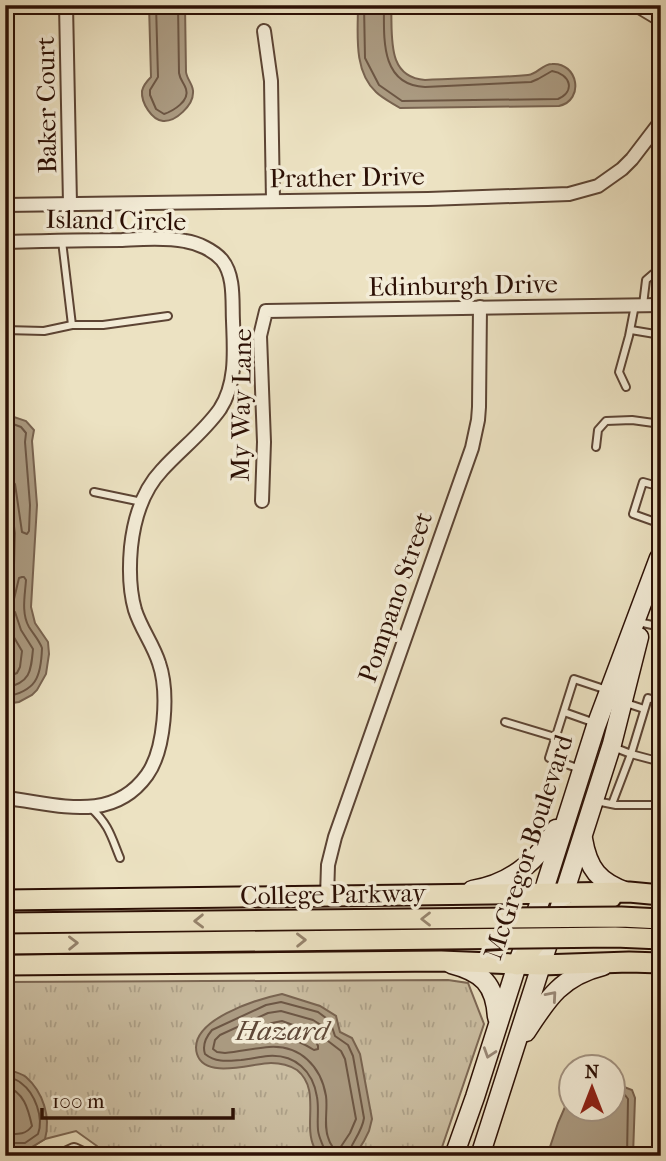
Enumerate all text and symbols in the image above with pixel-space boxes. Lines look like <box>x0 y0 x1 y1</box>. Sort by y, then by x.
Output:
street label: Baker Court <box>30 35 63 174</box>
street label: Prather Drive <box>269 161 425 194</box>
street label: Island Circle <box>45 204 187 237</box>
street label: Edinburgh Drive <box>368 268 558 303</box>
street label: My Way Lane <box>225 328 258 482</box>
street label: Pompano Street <box>352 507 439 686</box>
street label: McGregor Boulevard <box>478 730 580 963</box>
street label: College Parkway <box>240 877 427 912</box>
one-way arrow <box>420 911 431 927</box>
one-way arrow <box>193 913 203 929</box>
one-way arrow <box>296 932 307 948</box>
one-way arrow <box>69 935 79 951</box>
one-way arrow <box>543 992 556 1004</box>
water label: Hazard <box>235 1014 332 1047</box>
one-way arrow <box>482 1047 497 1059</box>
north arrow <box>558 1052 628 1122</box>
text: N <box>585 1061 600 1083</box>
scale bar <box>42 1077 233 1121</box>
text: 100 m <box>52 1089 105 1113</box>

